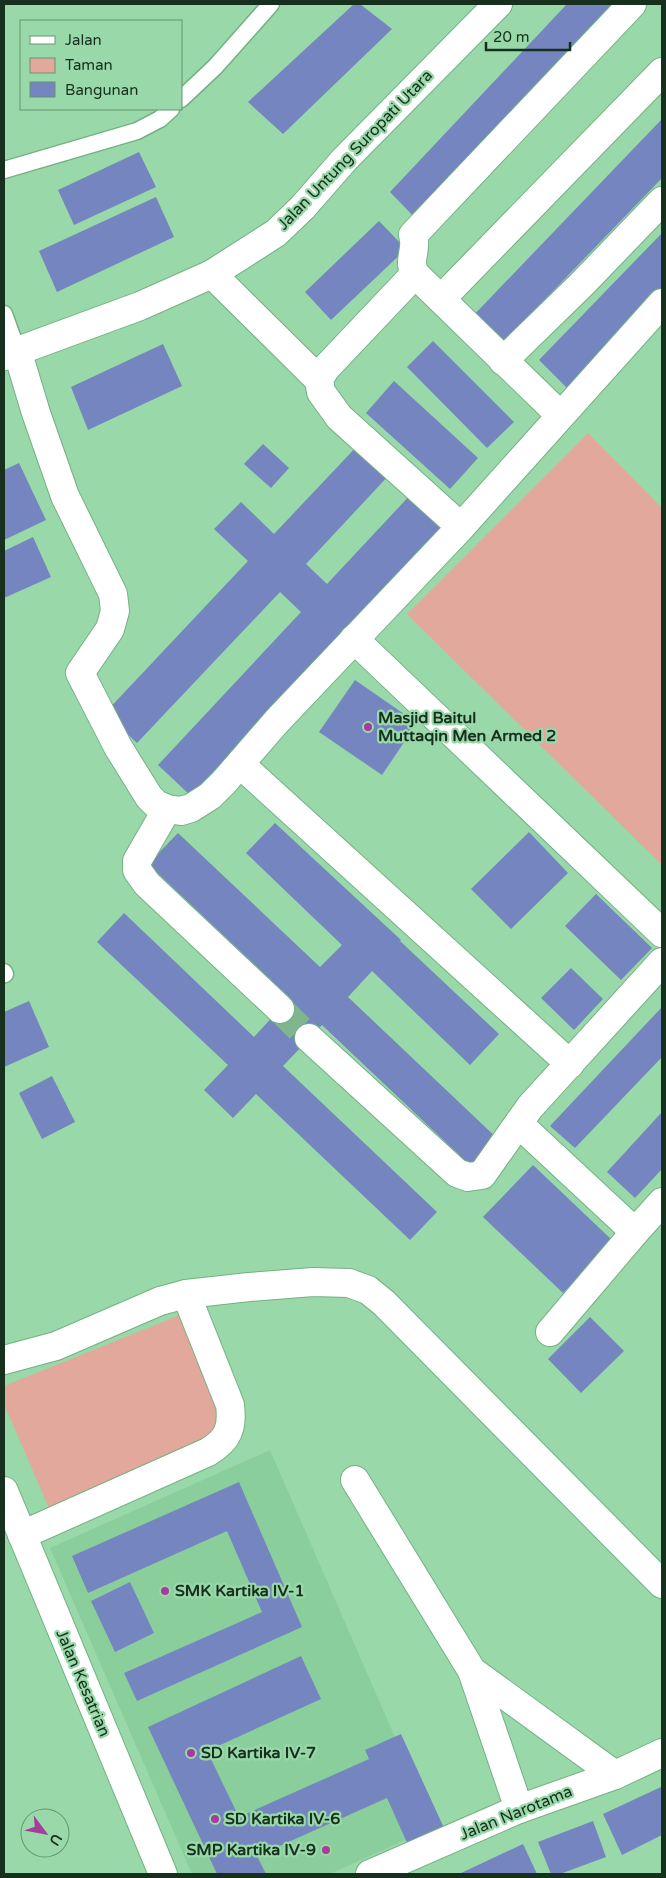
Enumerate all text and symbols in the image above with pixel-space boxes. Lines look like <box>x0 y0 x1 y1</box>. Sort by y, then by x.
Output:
legend <box>20 20 182 110</box>
scale bar <box>486 20 570 52</box>
text: 20 m <box>493 28 530 46</box>
text: Jalan <box>65 31 102 49</box>
text: Taman <box>65 56 113 74</box>
street label: Jalan Untung Suropati Utara <box>273 66 437 234</box>
text: Bangunan <box>65 81 138 99</box>
place label: Masjid Baitul Muttaqin Men Armed 2 <box>378 708 556 746</box>
marker: Masjid Baitul Muttaqin Men Armed 2 <box>362 721 374 733</box>
place label: SMK Kartika IV-1 <box>175 1581 305 1601</box>
marker: SMK Kartika IV-1 <box>159 1585 171 1597</box>
street label: Jalan Kesatrian <box>51 1626 115 1740</box>
place label: SD Kartika IV-7 <box>201 1743 316 1763</box>
marker: SD Kartika IV-7 <box>185 1747 197 1759</box>
street label: Jalan Narotama <box>457 1781 575 1845</box>
north arrow <box>20 1808 70 1858</box>
place label: SD Kartika IV-6 <box>225 1809 340 1829</box>
marker: SD Kartika IV-6 <box>209 1813 221 1825</box>
text: U <box>46 1831 66 1849</box>
place label: SMP Kartika IV-9 <box>186 1840 316 1860</box>
marker: SMP Kartika IV-9 <box>320 1844 332 1856</box>

